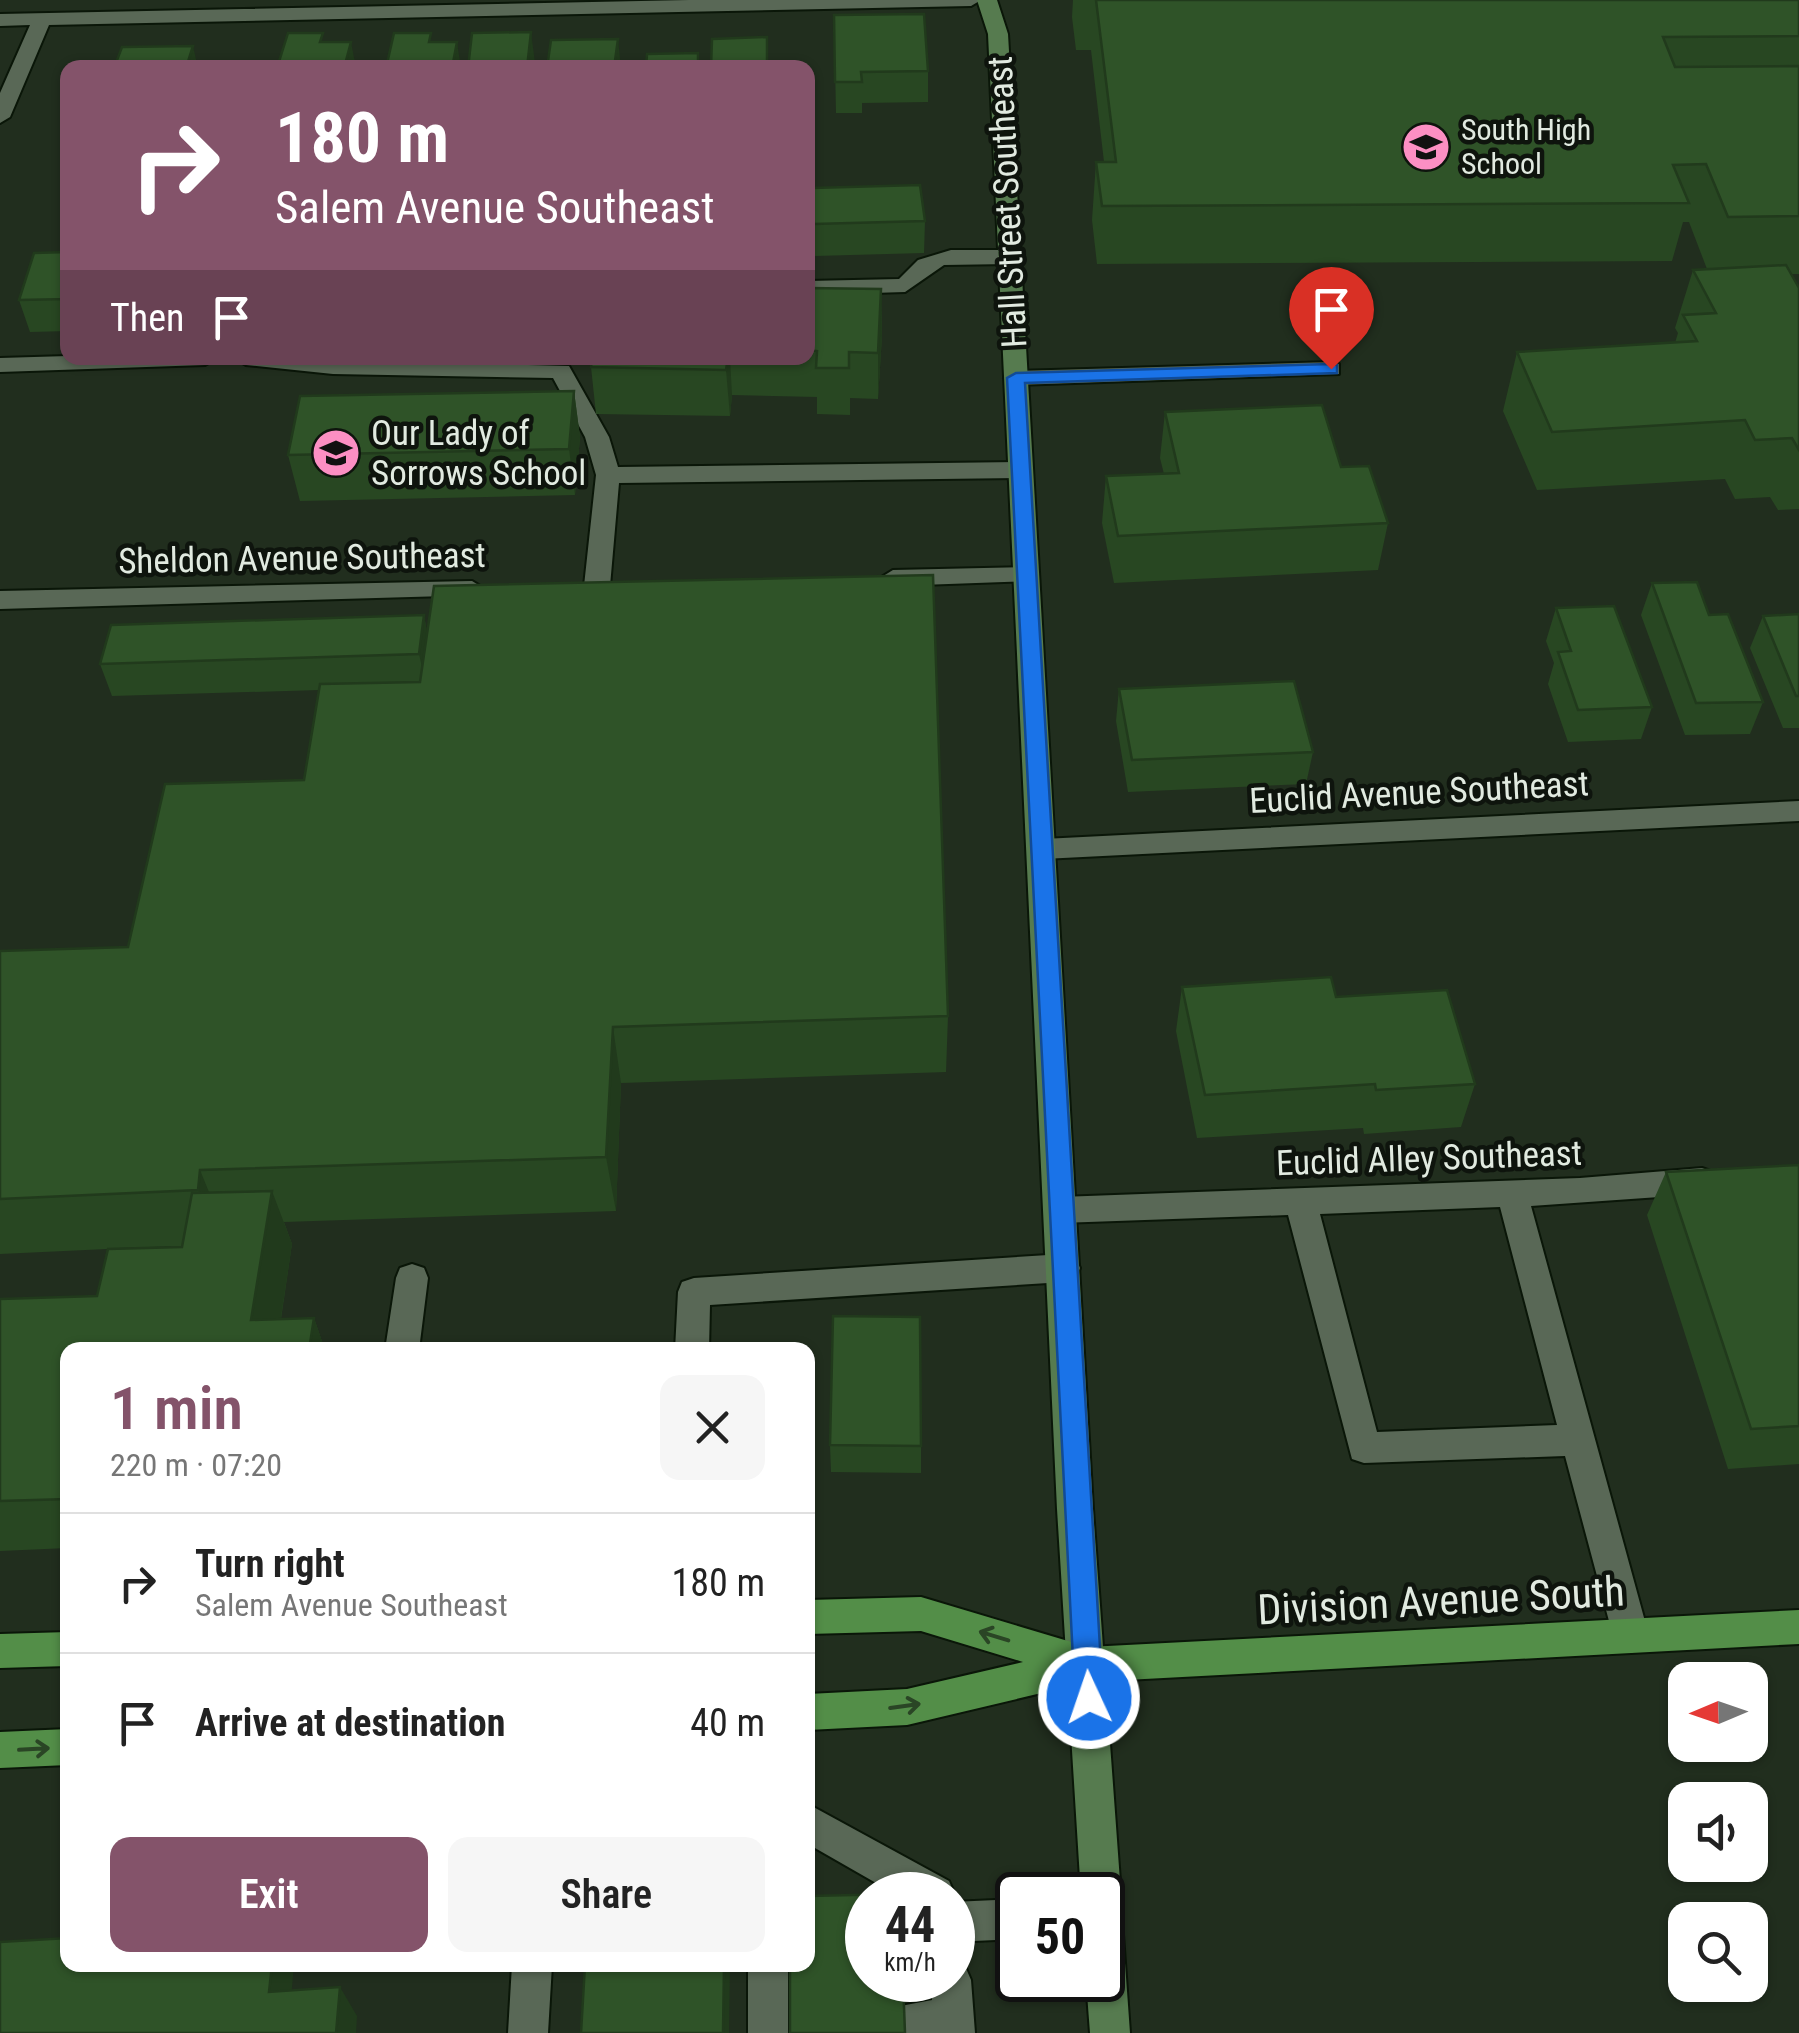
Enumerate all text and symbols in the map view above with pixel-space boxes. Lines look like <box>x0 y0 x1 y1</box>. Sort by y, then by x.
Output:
street label: Hall Street Southeast <box>979 55 1036 349</box>
text: 180 m <box>275 97 449 179</box>
icon: right <box>110 100 240 230</box>
place label: South High School <box>1461 112 1591 181</box>
school or university icon: South High School <box>1400 121 1452 173</box>
text: Salem Avenue Southeast <box>275 181 715 234</box>
pin <box>1289 267 1374 370</box>
icon: arrive <box>1304 282 1359 337</box>
icon: arrive <box>204 290 259 345</box>
text: Then <box>110 296 184 340</box>
place label: Our Lady of Sorrows School <box>371 413 586 494</box>
school or university icon: Our Lady of Sorrows School <box>310 427 362 479</box>
street label: Sheldon Avenue Southeast <box>118 535 486 582</box>
street label: Euclid Avenue Southeast <box>1248 763 1590 822</box>
street label: Euclid Alley Southeast <box>1275 1133 1583 1184</box>
text: 1 min <box>110 1373 243 1444</box>
button: close <box>660 1375 765 1480</box>
text: 220 m · 07:20 <box>110 1446 282 1484</box>
text: Turn right <box>195 1542 345 1586</box>
icon: right <box>110 1556 165 1611</box>
text: 180 m <box>671 1561 765 1605</box>
street label: Division Avenue South <box>1256 1566 1626 1635</box>
text: Salem Avenue Southeast <box>195 1586 508 1624</box>
one-way arrow <box>979 1626 1010 1644</box>
position arrow <box>1037 1646 1141 1750</box>
north arrow <box>1668 1662 1768 1762</box>
map controls <box>1668 1662 1768 2002</box>
icon: arrive <box>110 1696 165 1751</box>
one-way arrow <box>888 1696 920 1714</box>
text: Arrive at destination <box>195 1701 505 1745</box>
text: 40 m <box>690 1701 765 1745</box>
one-way arrow <box>17 1739 49 1758</box>
button: sound <box>1668 1782 1768 1882</box>
button: Exit <box>110 1837 428 1952</box>
button: Share <box>448 1837 765 1952</box>
speed limit sign: 50 <box>995 1872 1125 2002</box>
text: 44 <box>885 1896 935 1954</box>
button: search <box>1668 1902 1768 2002</box>
text: km/h <box>884 1948 936 1977</box>

